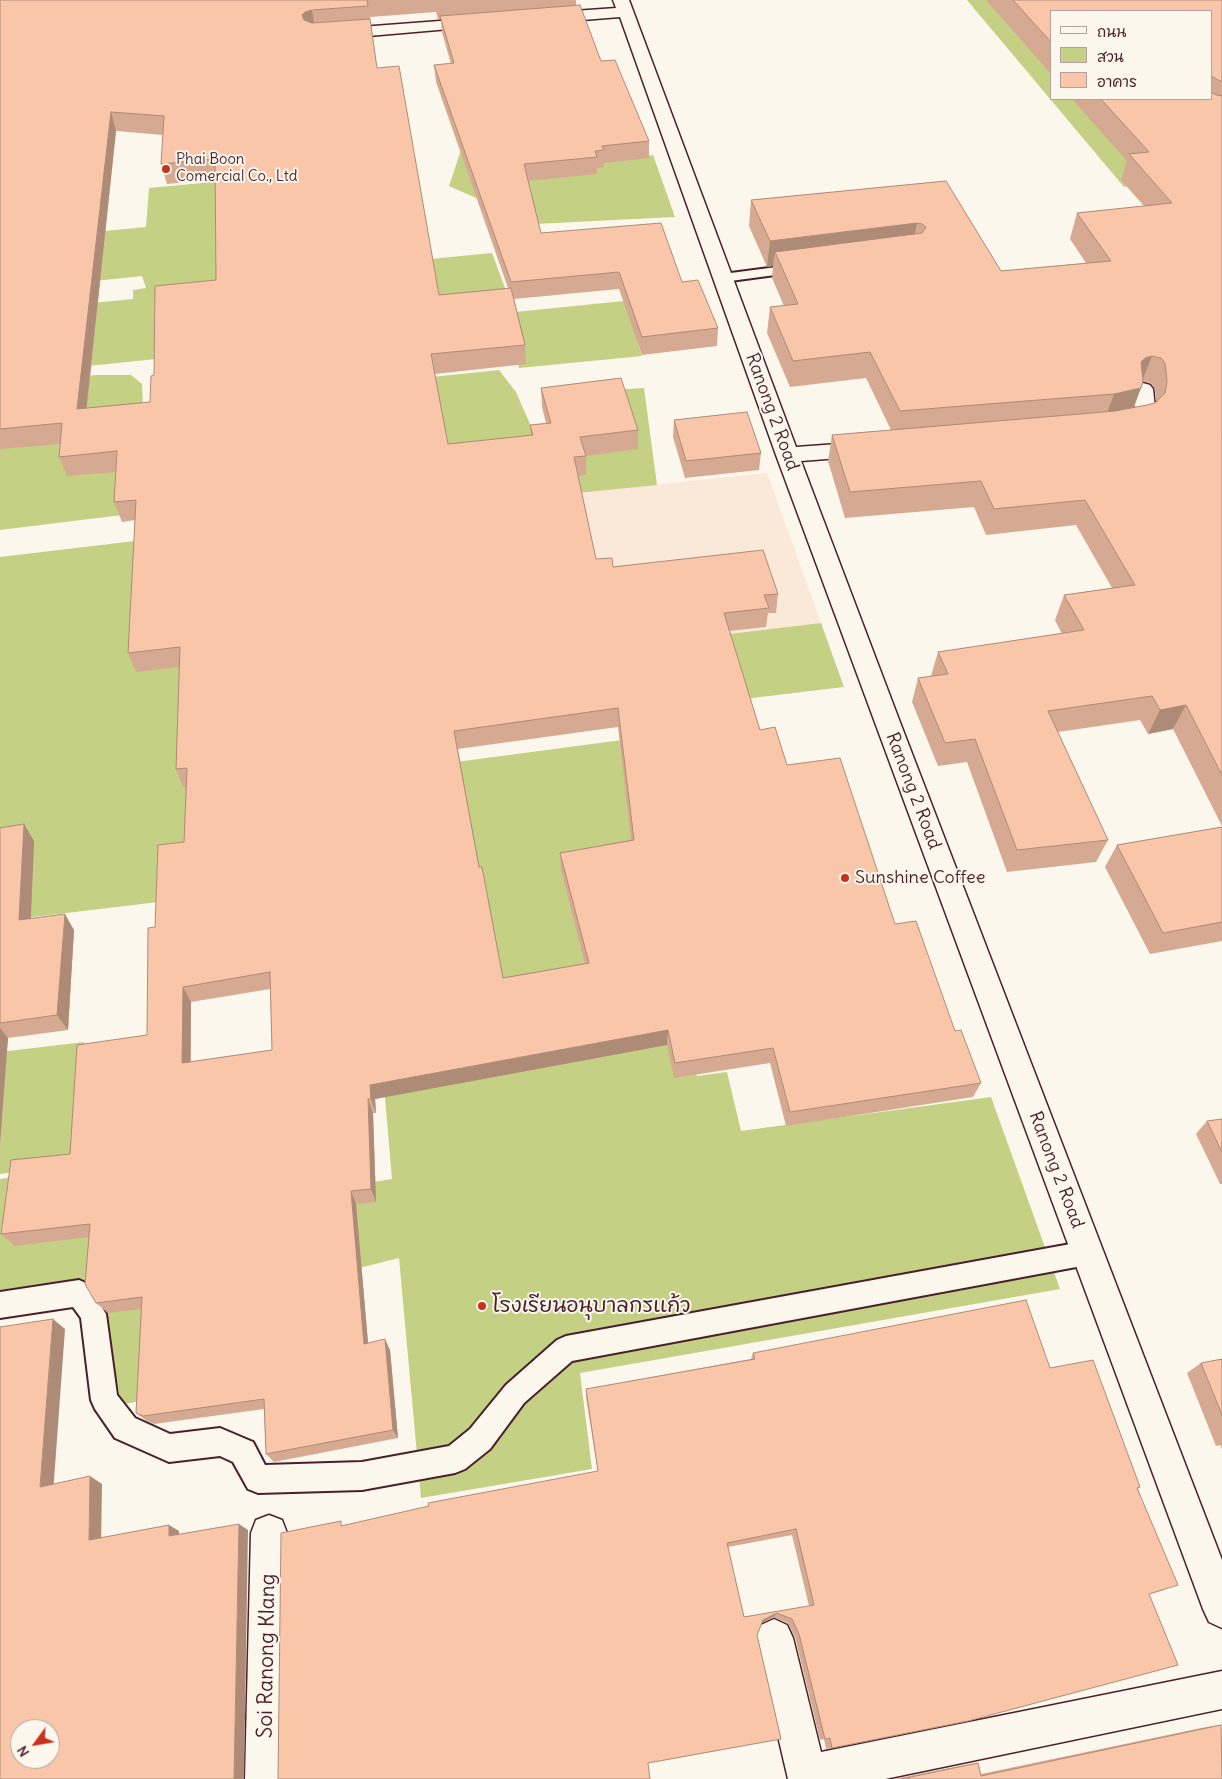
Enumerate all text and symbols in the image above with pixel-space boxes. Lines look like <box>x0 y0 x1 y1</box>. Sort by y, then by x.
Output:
legend <box>1050 10 1212 100</box>
text: ถนน <box>1097 22 1126 41</box>
text: สวน <box>1097 47 1124 66</box>
text: อาคาร <box>1097 72 1137 91</box>
place label: Phai Boon Comercial Co., Ltd <box>176 151 298 186</box>
marker: Phai Boon Comercial Co., Ltd <box>160 163 172 175</box>
street label: Ranong 2 Road <box>741 350 803 474</box>
street label: Ranong 2 Road <box>881 730 945 852</box>
place label: Sunshine Coffee <box>855 867 985 889</box>
marker: Sunshine Coffee <box>839 872 851 884</box>
street label: Ranong 2 Road <box>1024 1109 1088 1231</box>
place label: โรงเรียนอนุบาลกรแก้ว <box>492 1293 690 1319</box>
marker: โรงเรียนอนุบาลกรแก้ว <box>476 1300 488 1312</box>
street label: Soi Ranong Klang <box>253 1573 281 1739</box>
north arrow <box>10 1719 60 1769</box>
text: N <box>13 1743 33 1760</box>

